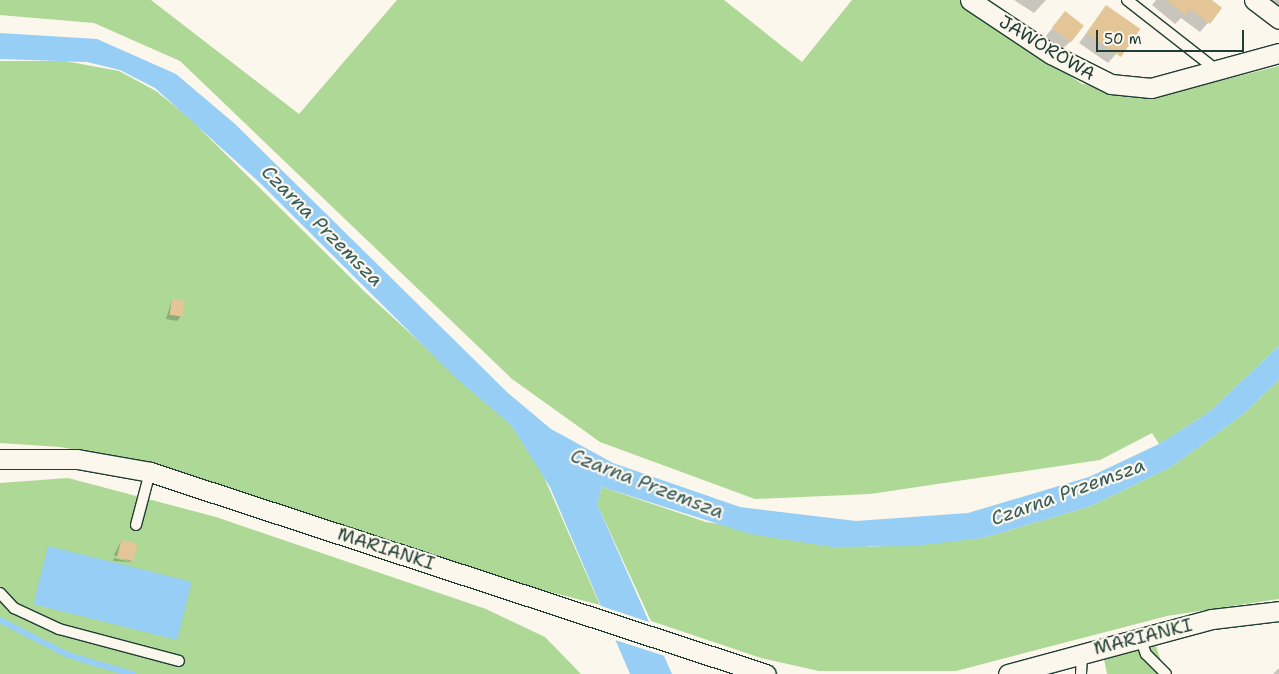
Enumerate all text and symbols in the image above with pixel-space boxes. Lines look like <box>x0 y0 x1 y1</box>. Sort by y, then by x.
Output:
street label: JAWOROWA <box>995 11 1099 85</box>
scale bar <box>1099 20 1246 52</box>
text: 50 m <box>1104 29 1142 49</box>
water label: Czarna Przemsza <box>257 161 387 291</box>
water label: Czarna Przemsza <box>567 444 727 524</box>
water label: Czarna Przemsza <box>988 454 1148 530</box>
street label: MARIANKI <box>335 523 437 575</box>
street label: MARIANKI <box>1092 614 1194 660</box>

